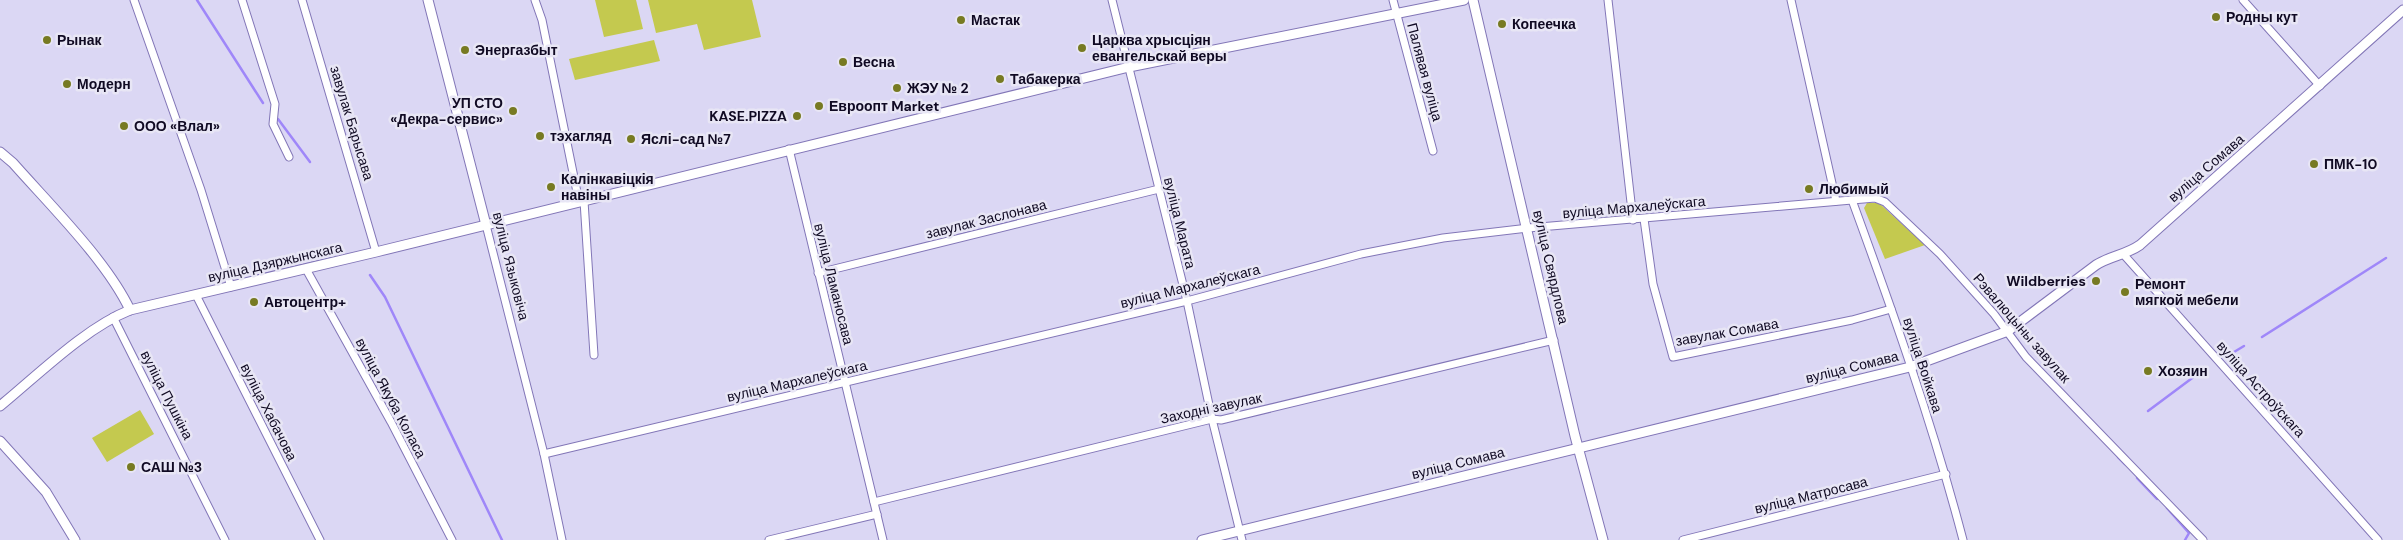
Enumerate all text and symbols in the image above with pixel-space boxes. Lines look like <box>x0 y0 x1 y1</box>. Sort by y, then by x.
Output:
place label: Родны кут <box>2226 8 2298 26</box>
place label: Мастак <box>971 11 1021 29</box>
marker: Родны кут <box>2210 11 2222 23</box>
marker: Мастак <box>955 14 967 26</box>
place label: Копеечка <box>1512 15 1576 33</box>
marker: Копеечка <box>1496 18 1508 30</box>
street label: Палявая вуліца <box>1403 21 1447 123</box>
place label: Рынак <box>57 31 103 49</box>
place label: Царква хрысціян евангельскай веры <box>1092 31 1227 65</box>
marker: Рынак <box>41 34 53 46</box>
place label: Энергазбыт <box>475 41 558 59</box>
marker: Царква хрысціян евангельскай веры <box>1076 42 1088 54</box>
marker: Энергазбыт <box>459 44 471 56</box>
place label: Весна <box>853 53 895 71</box>
marker: Весна <box>837 56 849 68</box>
street label: завулак Барысава <box>326 64 378 182</box>
place label: Табакерка <box>1010 70 1081 88</box>
marker: Табакерка <box>994 73 1006 85</box>
place label: Модерн <box>77 75 131 93</box>
marker: Модерн <box>61 78 73 90</box>
place label: ЖЭУ № 2 <box>906 79 969 97</box>
marker: ЖЭУ № 2 <box>891 82 903 94</box>
place label: УП СТО «Декра-сервис» <box>390 94 503 128</box>
place label: Евроопт Market <box>829 97 939 115</box>
marker: Евроопт Market <box>813 100 825 112</box>
marker: УП СТО «Декра-сервис» <box>507 105 519 117</box>
place label: KASE.PIZZA <box>709 107 787 125</box>
marker: KASE.PIZZA <box>791 110 803 122</box>
place label: ООО «Влал» <box>134 117 220 135</box>
marker: ООО «Влал» <box>118 120 130 132</box>
place label: тэхагляд <box>550 127 612 145</box>
marker: тэхагляд <box>534 130 546 142</box>
place label: Яслі-сад №7 <box>641 130 731 148</box>
street label: вуліца Сомава <box>2164 130 2248 206</box>
marker: Яслі-сад №7 <box>625 133 637 145</box>
place label: ПМК-10 <box>2324 155 2377 173</box>
marker: ПМК-10 <box>2308 158 2320 170</box>
place label: Калінкавіцкія навіны <box>561 170 654 204</box>
street label: вуліца Марата <box>1160 175 1200 271</box>
place label: Любимый <box>1819 180 1889 198</box>
marker: Калінкавіцкія навіны <box>545 181 557 193</box>
marker: Любимый <box>1803 183 1815 195</box>
street label: вуліца Мархалеўскага <box>1562 192 1706 222</box>
street label: завулак Заслонава <box>924 195 1048 243</box>
street label: вуліца Свярдлова <box>1529 208 1573 326</box>
street label: вуліца Языковіча <box>489 210 533 322</box>
street label: вуліца Ламаносава <box>810 221 858 347</box>
street label: вуліца Дзяржынскага <box>206 238 344 286</box>
street label: вуліца Мархалеўскага <box>1118 260 1262 312</box>
street label: Рэвалюцыны завулак <box>1969 269 2075 387</box>
place label: Wildberries <box>2006 272 2086 290</box>
marker: Wildberries <box>2090 275 2102 287</box>
place label: Ремонт мягкой мебели <box>2135 275 2239 309</box>
marker: Ремонт мягкой мебели <box>2119 286 2131 298</box>
place label: Автоцентр+ <box>264 293 346 311</box>
marker: Автоцентр+ <box>248 296 260 308</box>
street label: завулак Сомава <box>1674 314 1780 350</box>
street label: вуліца Войкава <box>1899 315 1947 415</box>
street label: вуліца Якуба Коласа <box>352 335 430 461</box>
street label: вуліца Астроўскага <box>2213 337 2309 441</box>
street label: вуліца Пушкіна <box>137 347 197 443</box>
street label: вуліца Сомава <box>1804 347 1900 387</box>
street label: вуліца Мархалеўскага <box>725 356 869 406</box>
street label: вуліца Хабачова <box>237 360 301 464</box>
place label: Хозяин <box>2158 362 2208 380</box>
marker: Хозяин <box>2142 365 2154 377</box>
street label: Заходні завулак <box>1159 388 1264 428</box>
street label: вуліца Сомава <box>1410 443 1506 483</box>
place label: САШ №3 <box>141 458 202 476</box>
marker: САШ №3 <box>125 461 137 473</box>
street label: вуліца Матросава <box>1753 472 1870 518</box>

